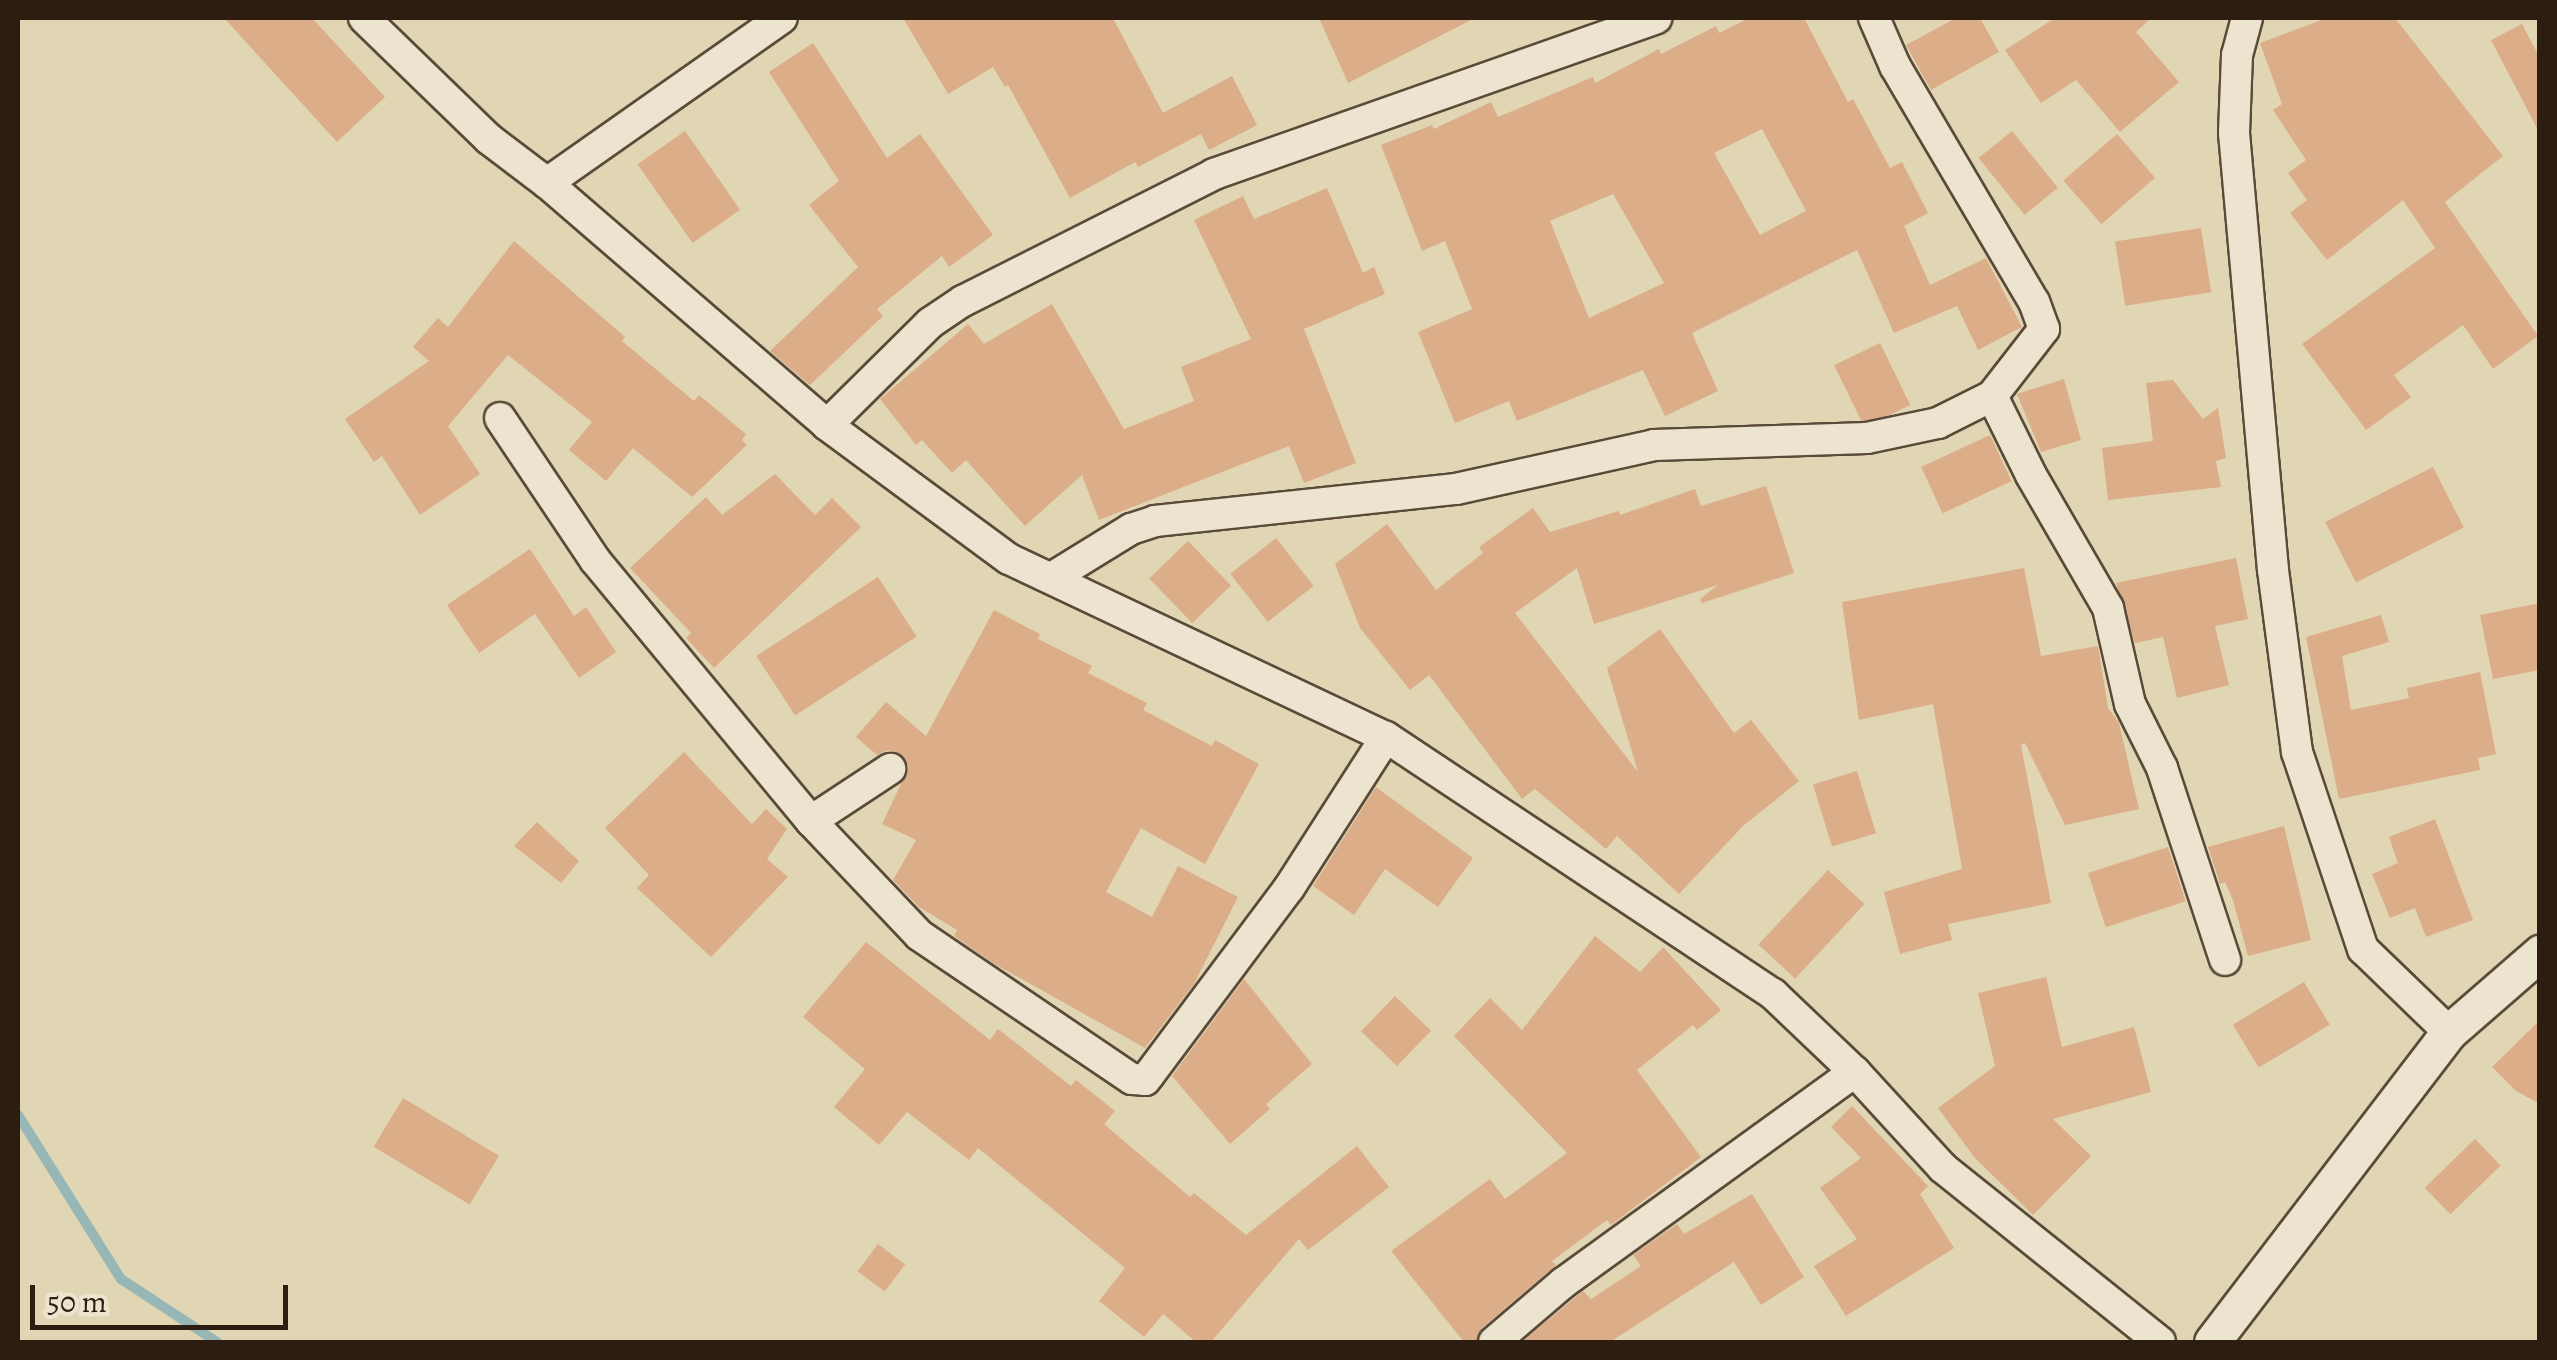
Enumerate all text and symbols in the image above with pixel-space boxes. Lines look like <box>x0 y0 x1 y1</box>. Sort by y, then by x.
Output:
scale bar <box>35 1265 292 1327</box>
text: 50 m <box>47 1282 107 1322</box>

